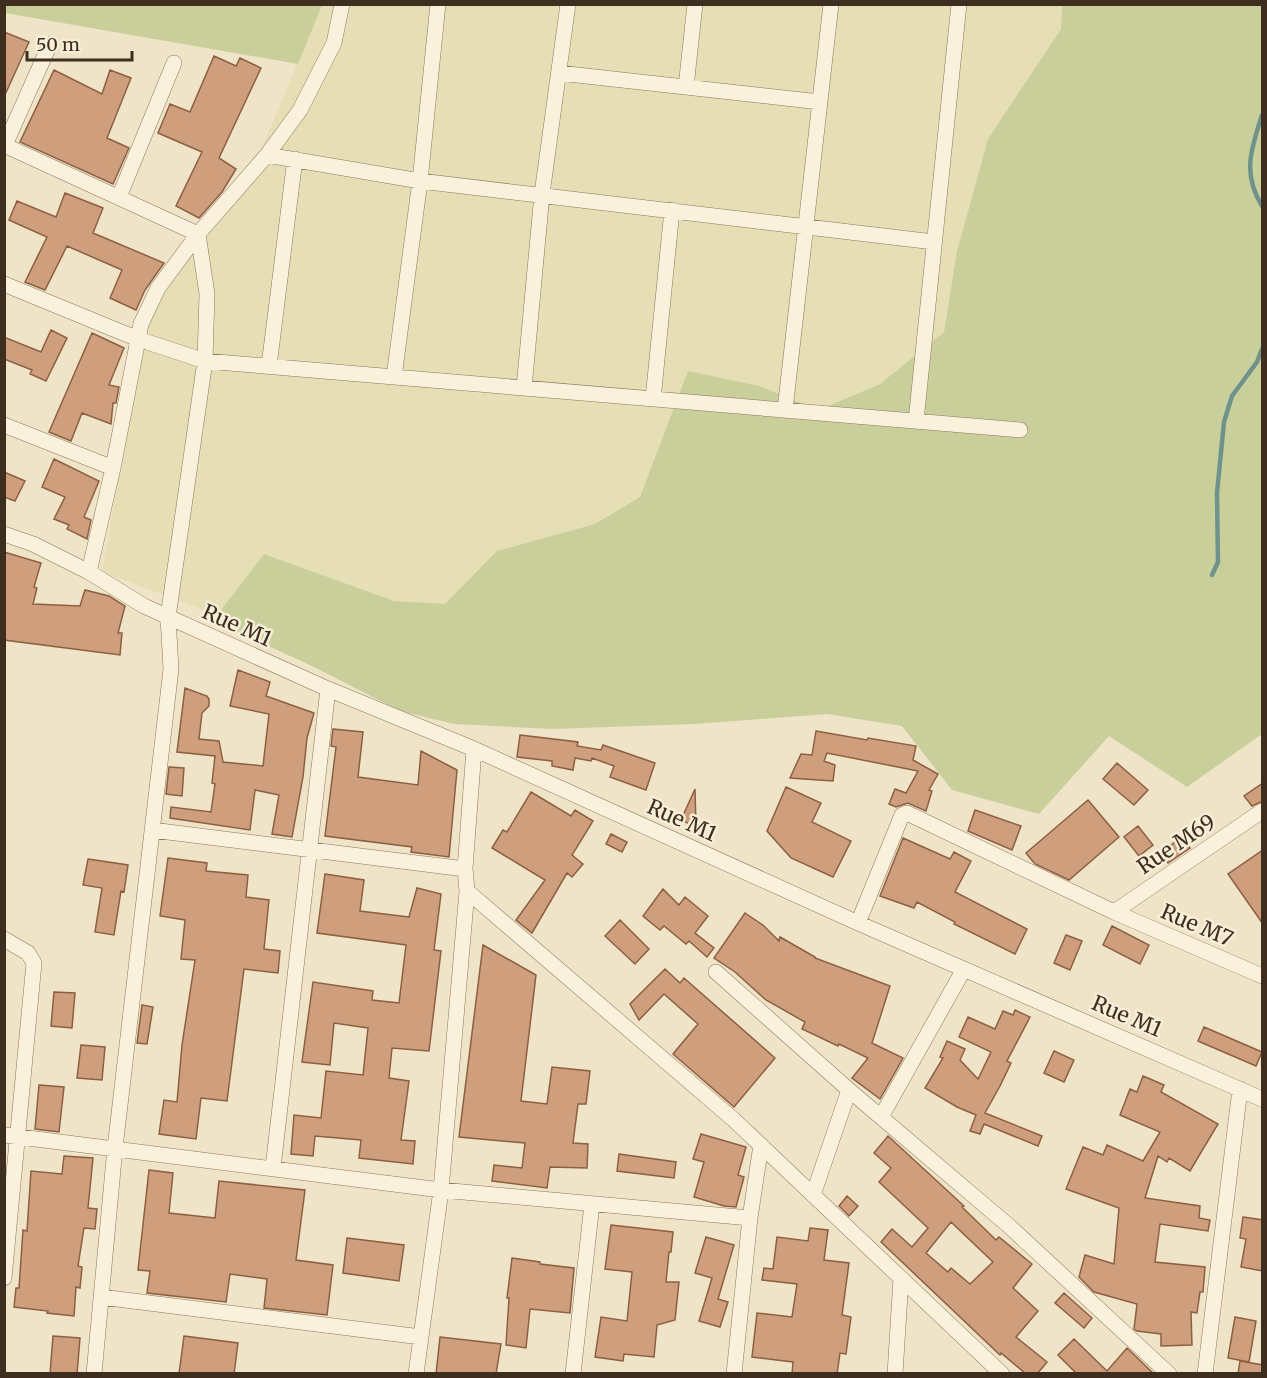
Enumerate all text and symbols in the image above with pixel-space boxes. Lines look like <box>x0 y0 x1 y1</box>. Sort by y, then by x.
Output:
scale bar <box>27 24 132 62</box>
text: 50 m <box>36 33 80 56</box>
street label: Rue M1 <box>198 598 276 652</box>
street label: Rue M1 <box>643 793 721 847</box>
street label: Rue M69 <box>1132 808 1220 880</box>
street label: Rue M7 <box>1157 898 1237 952</box>
street label: Rue M1 <box>1088 989 1166 1043</box>

